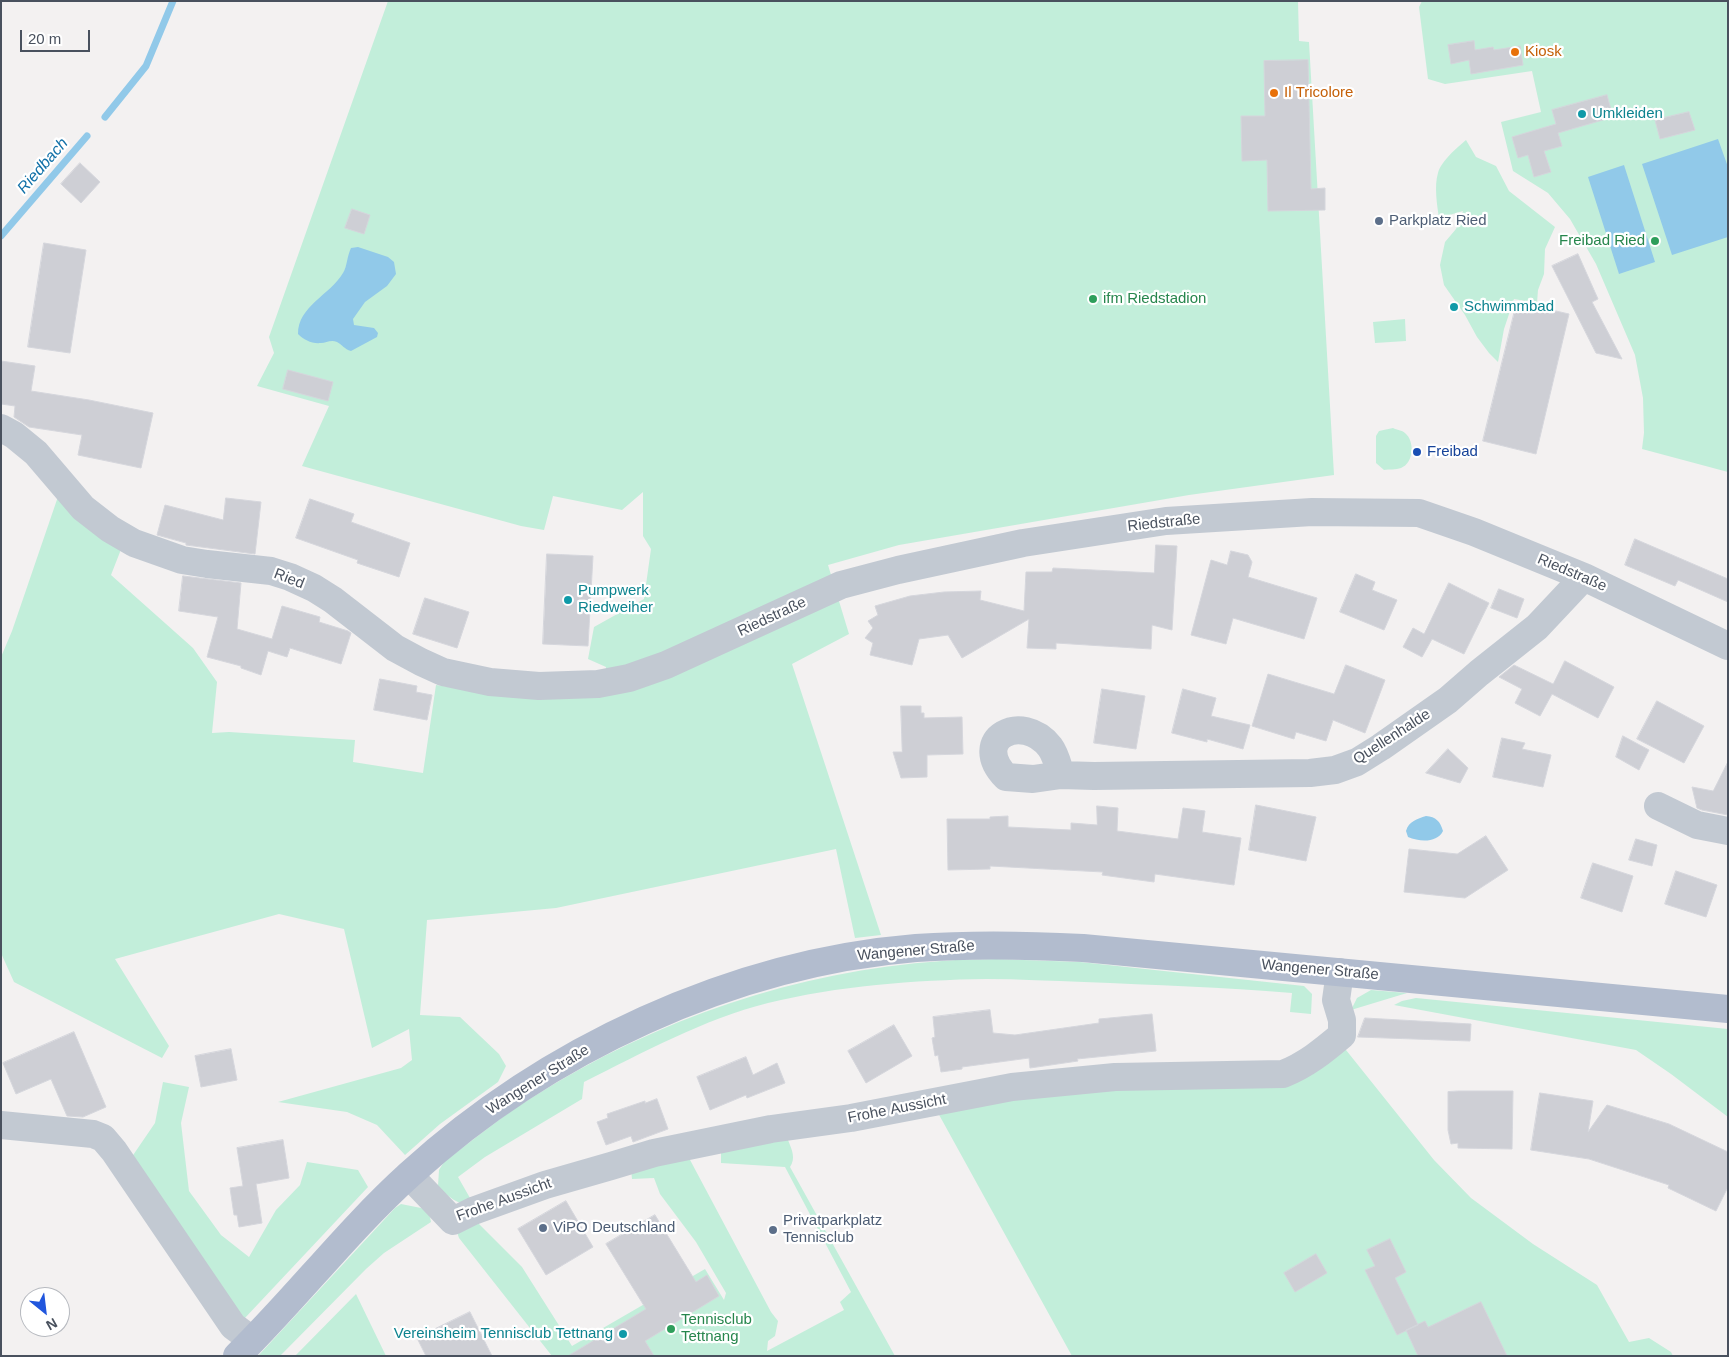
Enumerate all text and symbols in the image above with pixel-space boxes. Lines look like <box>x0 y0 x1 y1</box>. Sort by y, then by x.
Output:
scale bar <box>22 20 92 52</box>
text: 20 m <box>28 30 61 47</box>
place label: Kiosk <box>1525 43 1562 61</box>
marker: Kiosk <box>1509 46 1521 58</box>
place label: Il Tricolore <box>1284 84 1353 102</box>
marker: Il Tricolore <box>1268 87 1280 99</box>
place label: Umkleiden <box>1592 105 1663 123</box>
marker: Umkleiden <box>1576 108 1588 120</box>
water label: Riedbach <box>14 134 72 198</box>
place label: Parkplatz Ried <box>1389 212 1487 230</box>
marker: Parkplatz Ried <box>1373 215 1385 227</box>
place label: Freibad Ried <box>1559 232 1645 250</box>
marker: Freibad Ried <box>1649 235 1661 247</box>
place label: ifm Riedstadion <box>1103 290 1206 308</box>
marker: ifm Riedstadion <box>1087 293 1099 305</box>
place label: Schwimmbad <box>1464 298 1554 316</box>
marker: Schwimmbad <box>1448 301 1460 313</box>
place label: Freibad <box>1427 443 1478 461</box>
marker: Freibad <box>1411 446 1423 458</box>
street label: Riedstraße <box>1127 510 1201 536</box>
street label: Riedstraße <box>1535 550 1609 596</box>
street label: Ried <box>271 565 307 593</box>
place label: Pumpwerk Riedweiher <box>578 582 653 617</box>
street label: Riedstraße <box>735 593 809 641</box>
marker: Pumpwerk Riedweiher <box>562 594 574 606</box>
street label: Quellenhalde <box>1350 705 1434 769</box>
street label: Wangener Straße <box>857 937 975 965</box>
street label: Wangener Straße <box>1261 956 1379 984</box>
street label: Wangener Straße <box>483 1041 593 1119</box>
street label: Frohe Aussicht <box>846 1091 948 1127</box>
street label: Frohe Aussicht <box>454 1174 554 1226</box>
place label: Privatparkplatz Tennisclub <box>783 1212 882 1247</box>
place label: ViPO Deutschland <box>553 1219 675 1237</box>
marker: ViPO Deutschland <box>537 1222 549 1234</box>
marker: Privatparkplatz Tennisclub <box>767 1224 779 1236</box>
north arrow <box>20 1287 70 1337</box>
place label: Tennisclub Tettnang <box>681 1311 752 1346</box>
text: N <box>43 1315 60 1334</box>
marker: Tennisclub Tettnang <box>665 1323 677 1335</box>
place label: Vereinsheim Tennisclub Tettnang <box>394 1325 613 1343</box>
marker: Vereinsheim Tennisclub Tettnang <box>617 1328 629 1340</box>

